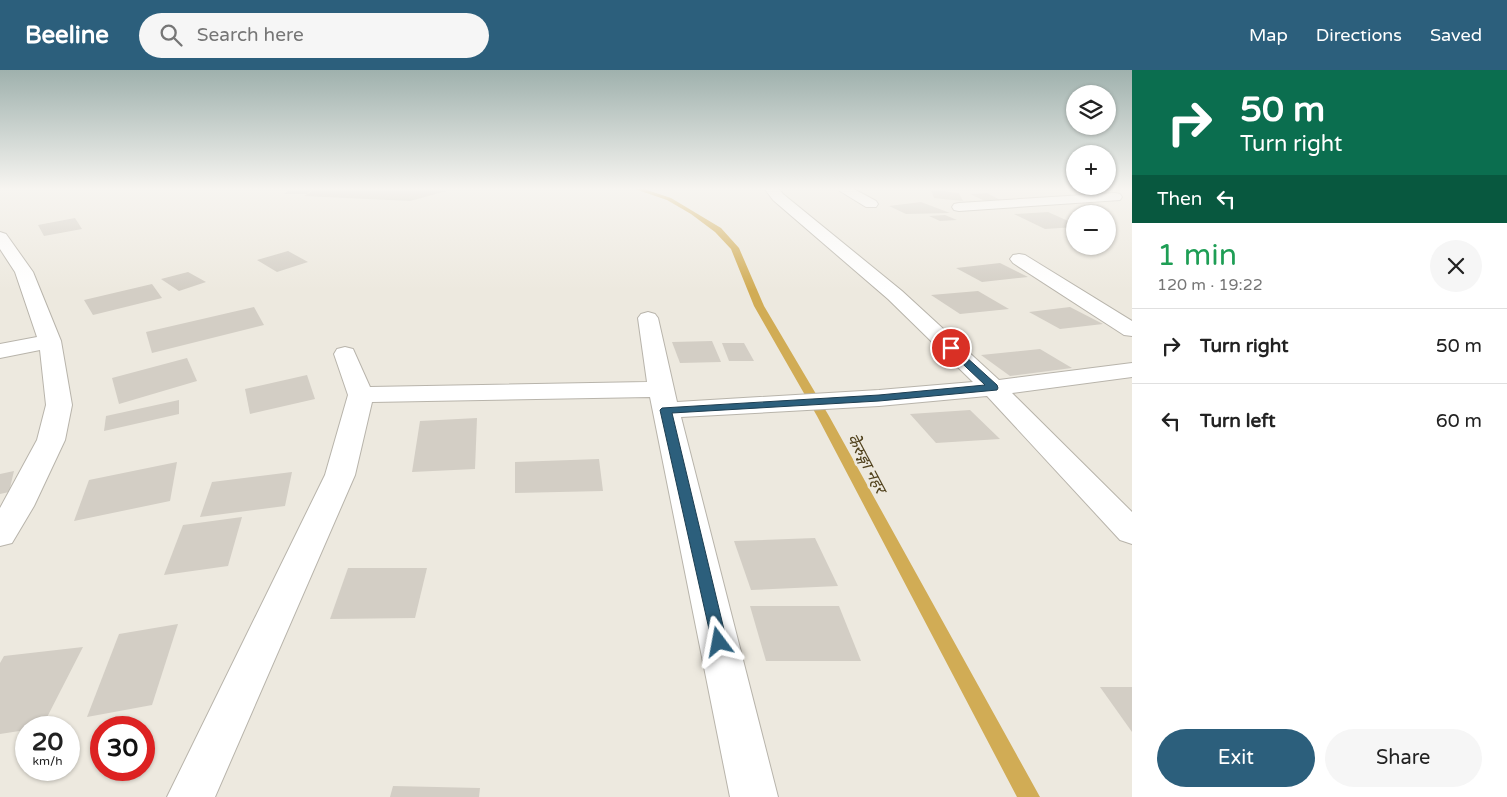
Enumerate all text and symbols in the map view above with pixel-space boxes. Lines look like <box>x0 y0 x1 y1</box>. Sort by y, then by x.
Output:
search box <box>139 13 489 58</box>
text: Beeline <box>25 21 109 50</box>
icon: search <box>157 21 185 49</box>
text: Search here <box>197 24 304 46</box>
text: Map <box>1249 24 1288 46</box>
text: Directions <box>1316 24 1402 46</box>
text: Saved <box>1430 24 1482 46</box>
map controls <box>1066 85 1116 255</box>
button: layers <box>1066 85 1116 135</box>
text: 50 m <box>1240 89 1325 131</box>
icon: right <box>1157 90 1222 155</box>
text: Turn right <box>1240 131 1342 157</box>
button: + <box>1066 145 1116 195</box>
icon: left <box>1212 185 1240 213</box>
text: Then <box>1157 188 1202 210</box>
button: − <box>1066 205 1116 255</box>
text: 1 min <box>1157 237 1237 274</box>
button: close <box>1430 240 1482 292</box>
text: 120 m · 19:22 <box>1157 275 1263 295</box>
pin <box>930 327 972 369</box>
icon: right <box>1157 332 1185 360</box>
icon: arrive <box>937 334 965 362</box>
text: Turn right <box>1200 335 1288 357</box>
text: 50 m <box>1436 335 1482 357</box>
icon: left <box>1157 407 1185 435</box>
text: Turn left <box>1200 410 1276 432</box>
text: 60 m <box>1436 410 1482 432</box>
water label: केेरुङ्गा नहर <box>842 430 892 500</box>
position arrow <box>692 615 744 667</box>
speed limit sign: 30 <box>90 716 155 781</box>
text: 20 <box>32 727 63 757</box>
button: Exit <box>1157 729 1315 787</box>
button: Share <box>1325 729 1482 787</box>
text: km/h <box>32 754 63 768</box>

